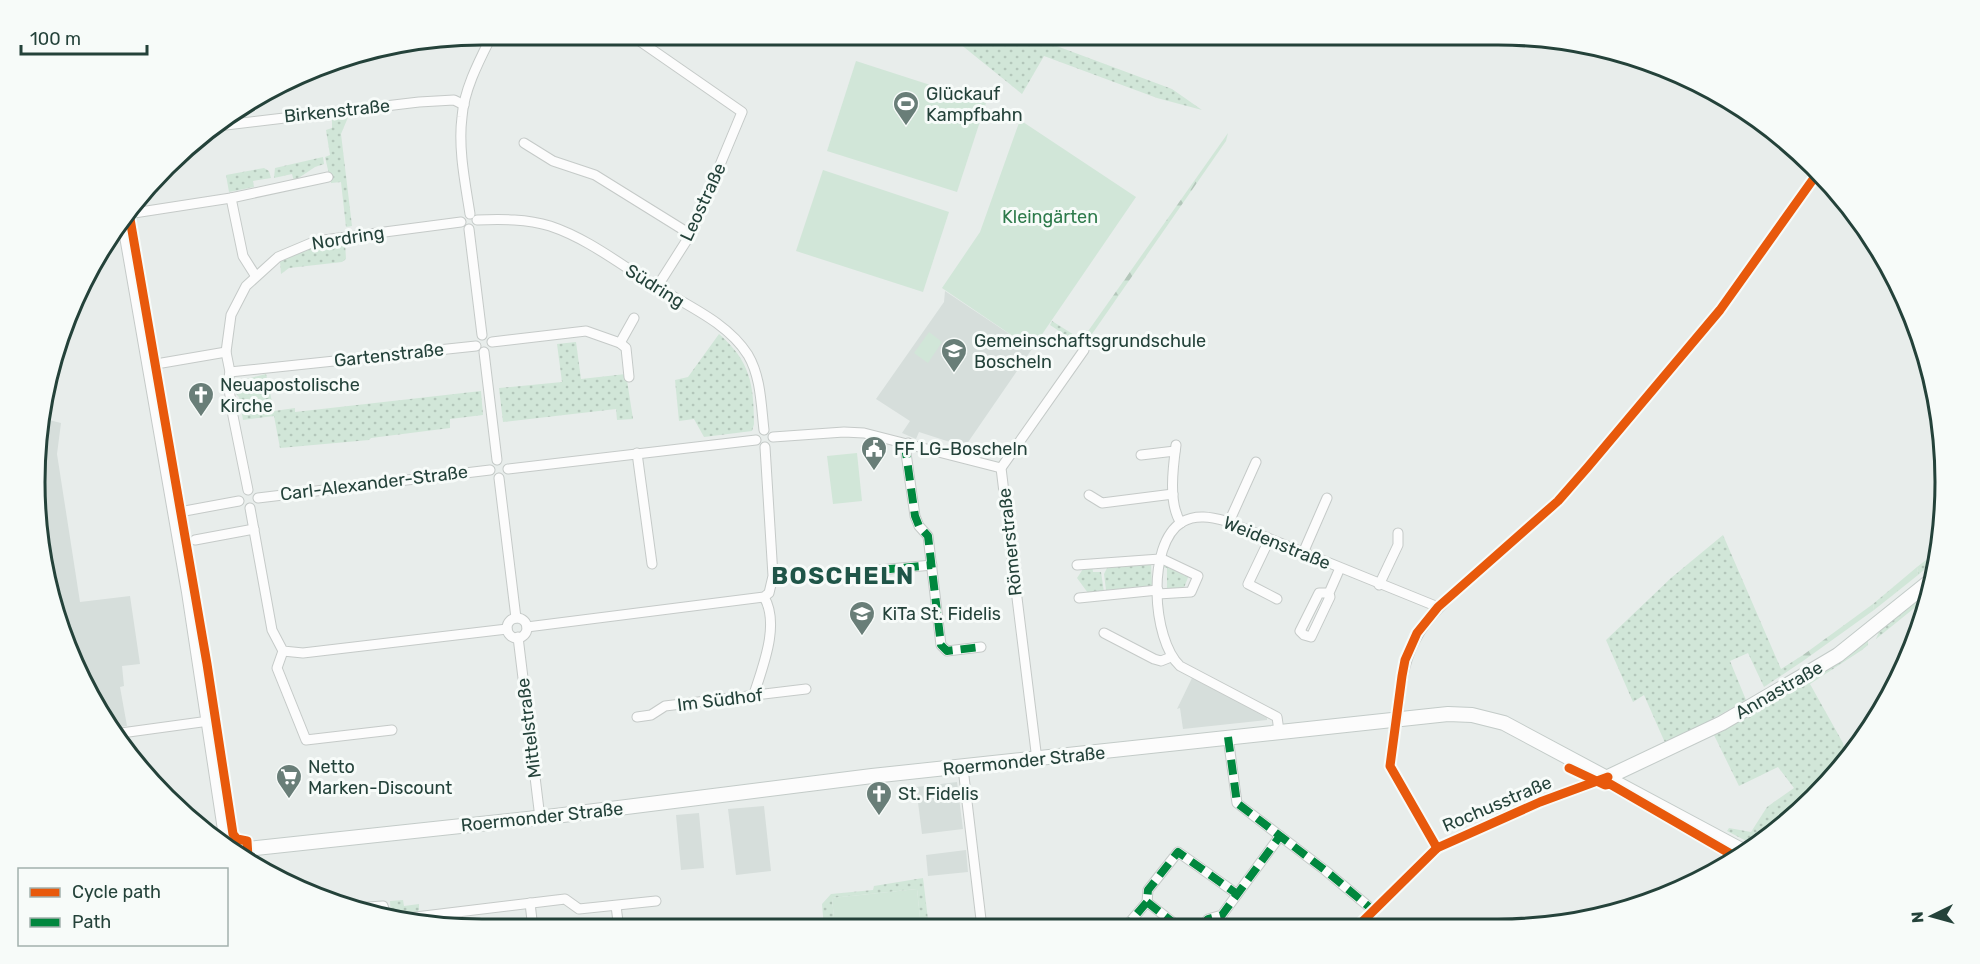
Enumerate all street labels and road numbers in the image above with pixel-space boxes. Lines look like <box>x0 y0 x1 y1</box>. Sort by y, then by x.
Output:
street label: Birkenstraße <box>283 94 391 128</box>
street label: Leostraße <box>675 159 731 245</box>
street label: Nordring <box>310 221 386 255</box>
street label: Südring <box>621 259 689 313</box>
street label: Gartenstraße <box>333 338 445 372</box>
street label: Carl-Alexander-Straße <box>279 461 469 505</box>
street label: Römerstraße <box>993 487 1027 597</box>
street label: Weidenstraße <box>1220 512 1334 574</box>
street label: Annastraße <box>1731 656 1827 724</box>
street label: Mittelstraße <box>512 677 546 779</box>
street label: Im Südhof <box>676 684 764 716</box>
street label: Roermonder Straße <box>942 742 1106 780</box>
street label: Rochusstraße <box>1439 771 1555 837</box>
street label: Roermonder Straße <box>460 798 624 836</box>

